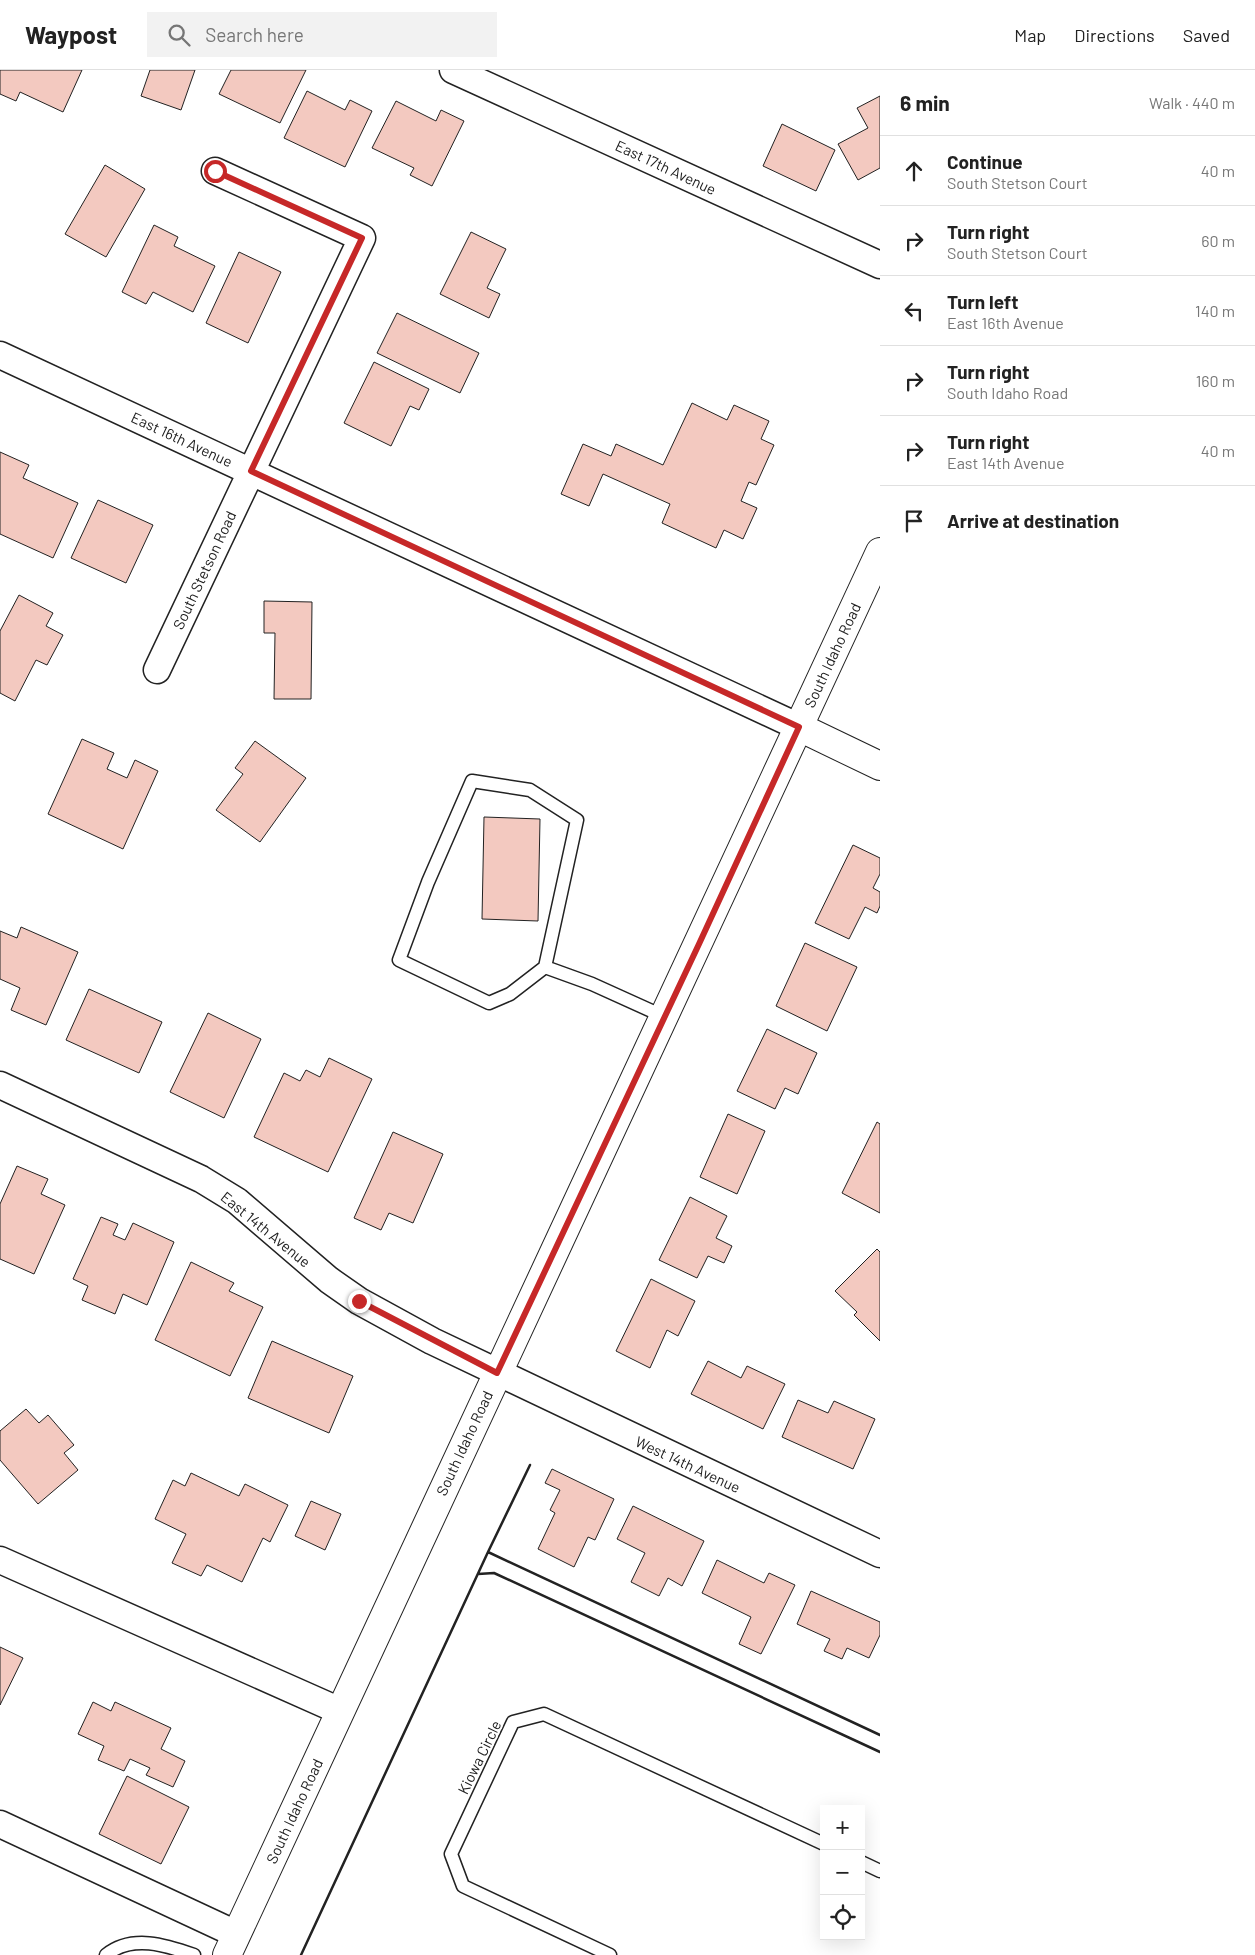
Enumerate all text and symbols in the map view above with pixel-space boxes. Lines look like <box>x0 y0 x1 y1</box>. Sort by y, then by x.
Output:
search box <box>147 12 497 57</box>
text: Waypost <box>25 20 117 49</box>
icon: search <box>165 21 193 49</box>
text: Search here <box>205 23 304 46</box>
text: Map <box>1014 24 1046 46</box>
text: Directions <box>1074 24 1155 46</box>
text: Saved <box>1183 24 1230 46</box>
text: 6 min <box>900 90 950 115</box>
text: Walk · 440 m <box>1149 93 1235 112</box>
street label: East 17th Avenue <box>613 136 719 198</box>
text: Continue <box>947 150 1023 173</box>
icon: ahead <box>900 157 928 185</box>
route start <box>204 160 227 183</box>
text: 40 m <box>1201 161 1235 180</box>
text: South Stetson Court <box>947 173 1088 192</box>
text: Turn right <box>947 220 1029 243</box>
icon: right <box>900 227 928 255</box>
text: 60 m <box>1201 231 1235 250</box>
text: South Stetson Court <box>947 243 1088 262</box>
text: Turn left <box>947 290 1018 313</box>
icon: left <box>900 297 928 325</box>
text: 140 m <box>1195 301 1235 320</box>
text: East 16th Avenue <box>947 313 1064 332</box>
text: Turn right <box>947 360 1029 383</box>
icon: right <box>900 367 928 395</box>
text: 160 m <box>1196 371 1235 390</box>
text: South Idaho Road <box>947 383 1068 402</box>
street label: East 16th Avenue <box>129 408 235 470</box>
text: Turn right <box>947 430 1029 453</box>
icon: right <box>900 437 928 465</box>
text: 40 m <box>1201 441 1235 460</box>
text: East 14th Avenue <box>947 453 1064 472</box>
icon: arrive <box>900 507 928 535</box>
street label: South Stetson Road <box>169 508 239 632</box>
text: Arrive at destination <box>947 509 1119 532</box>
street label: South Idaho Road <box>800 600 864 710</box>
street label: East 14th Avenue <box>218 1187 314 1271</box>
route end <box>348 1290 371 1313</box>
street label: South Idaho Road <box>432 1388 496 1498</box>
street label: West 14th Avenue <box>633 1432 743 1496</box>
street label: Kiowa Circle <box>453 1717 505 1797</box>
street label: South Idaho Road <box>262 1756 326 1866</box>
map controls <box>820 1805 865 1940</box>
button: + <box>820 1805 865 1850</box>
button: − <box>820 1850 865 1895</box>
button: locate <box>820 1895 865 1940</box>

